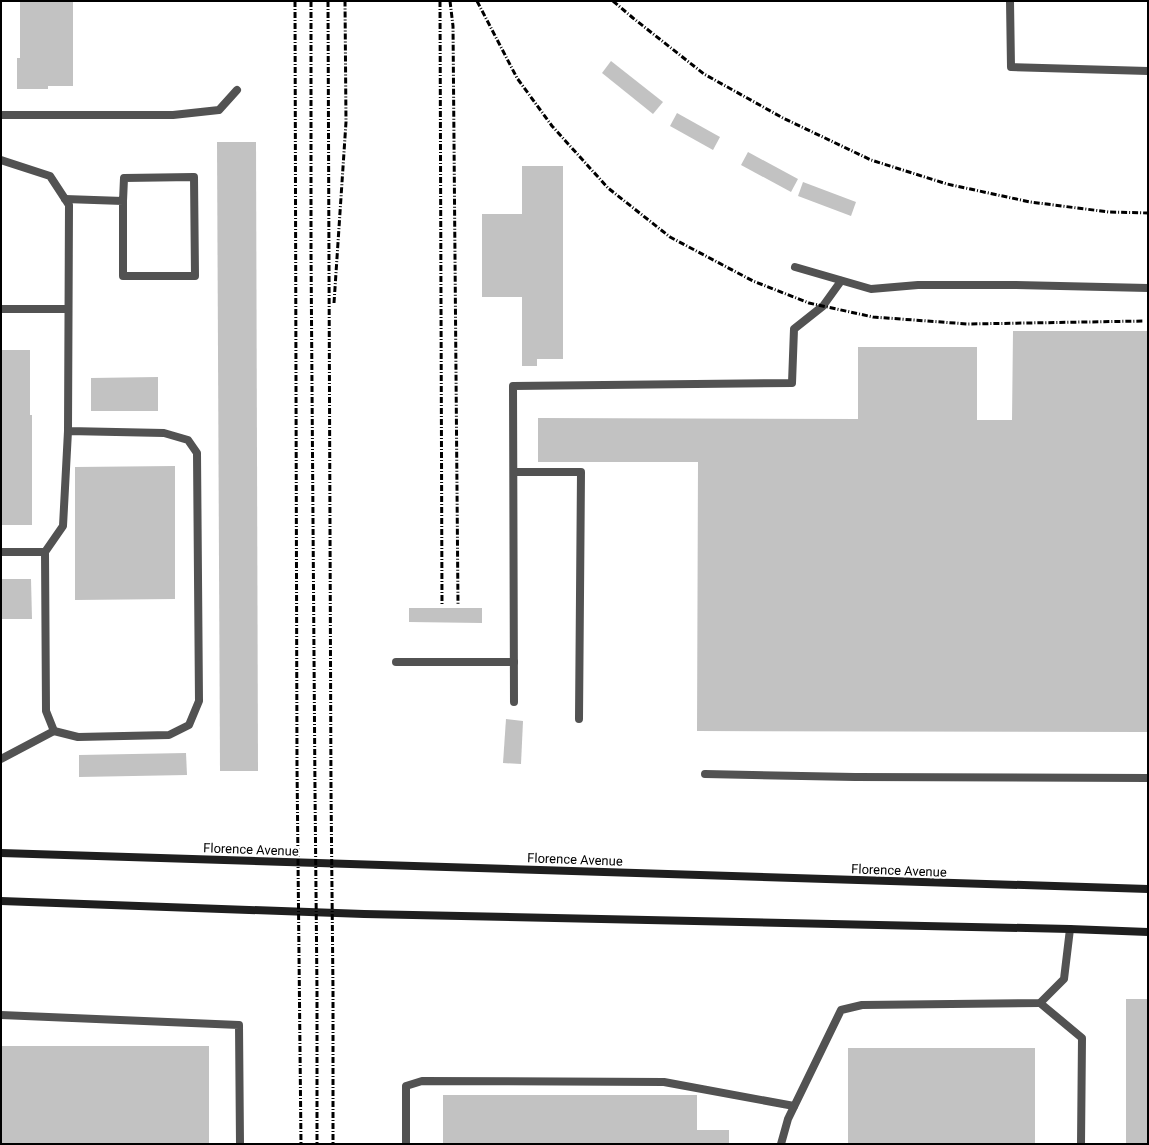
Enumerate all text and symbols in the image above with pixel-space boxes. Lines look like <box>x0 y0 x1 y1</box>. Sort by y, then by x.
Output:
street label: Florence Avenue <box>203 840 299 859</box>
street label: Florence Avenue <box>527 850 623 869</box>
street label: Florence Avenue <box>851 861 947 880</box>

